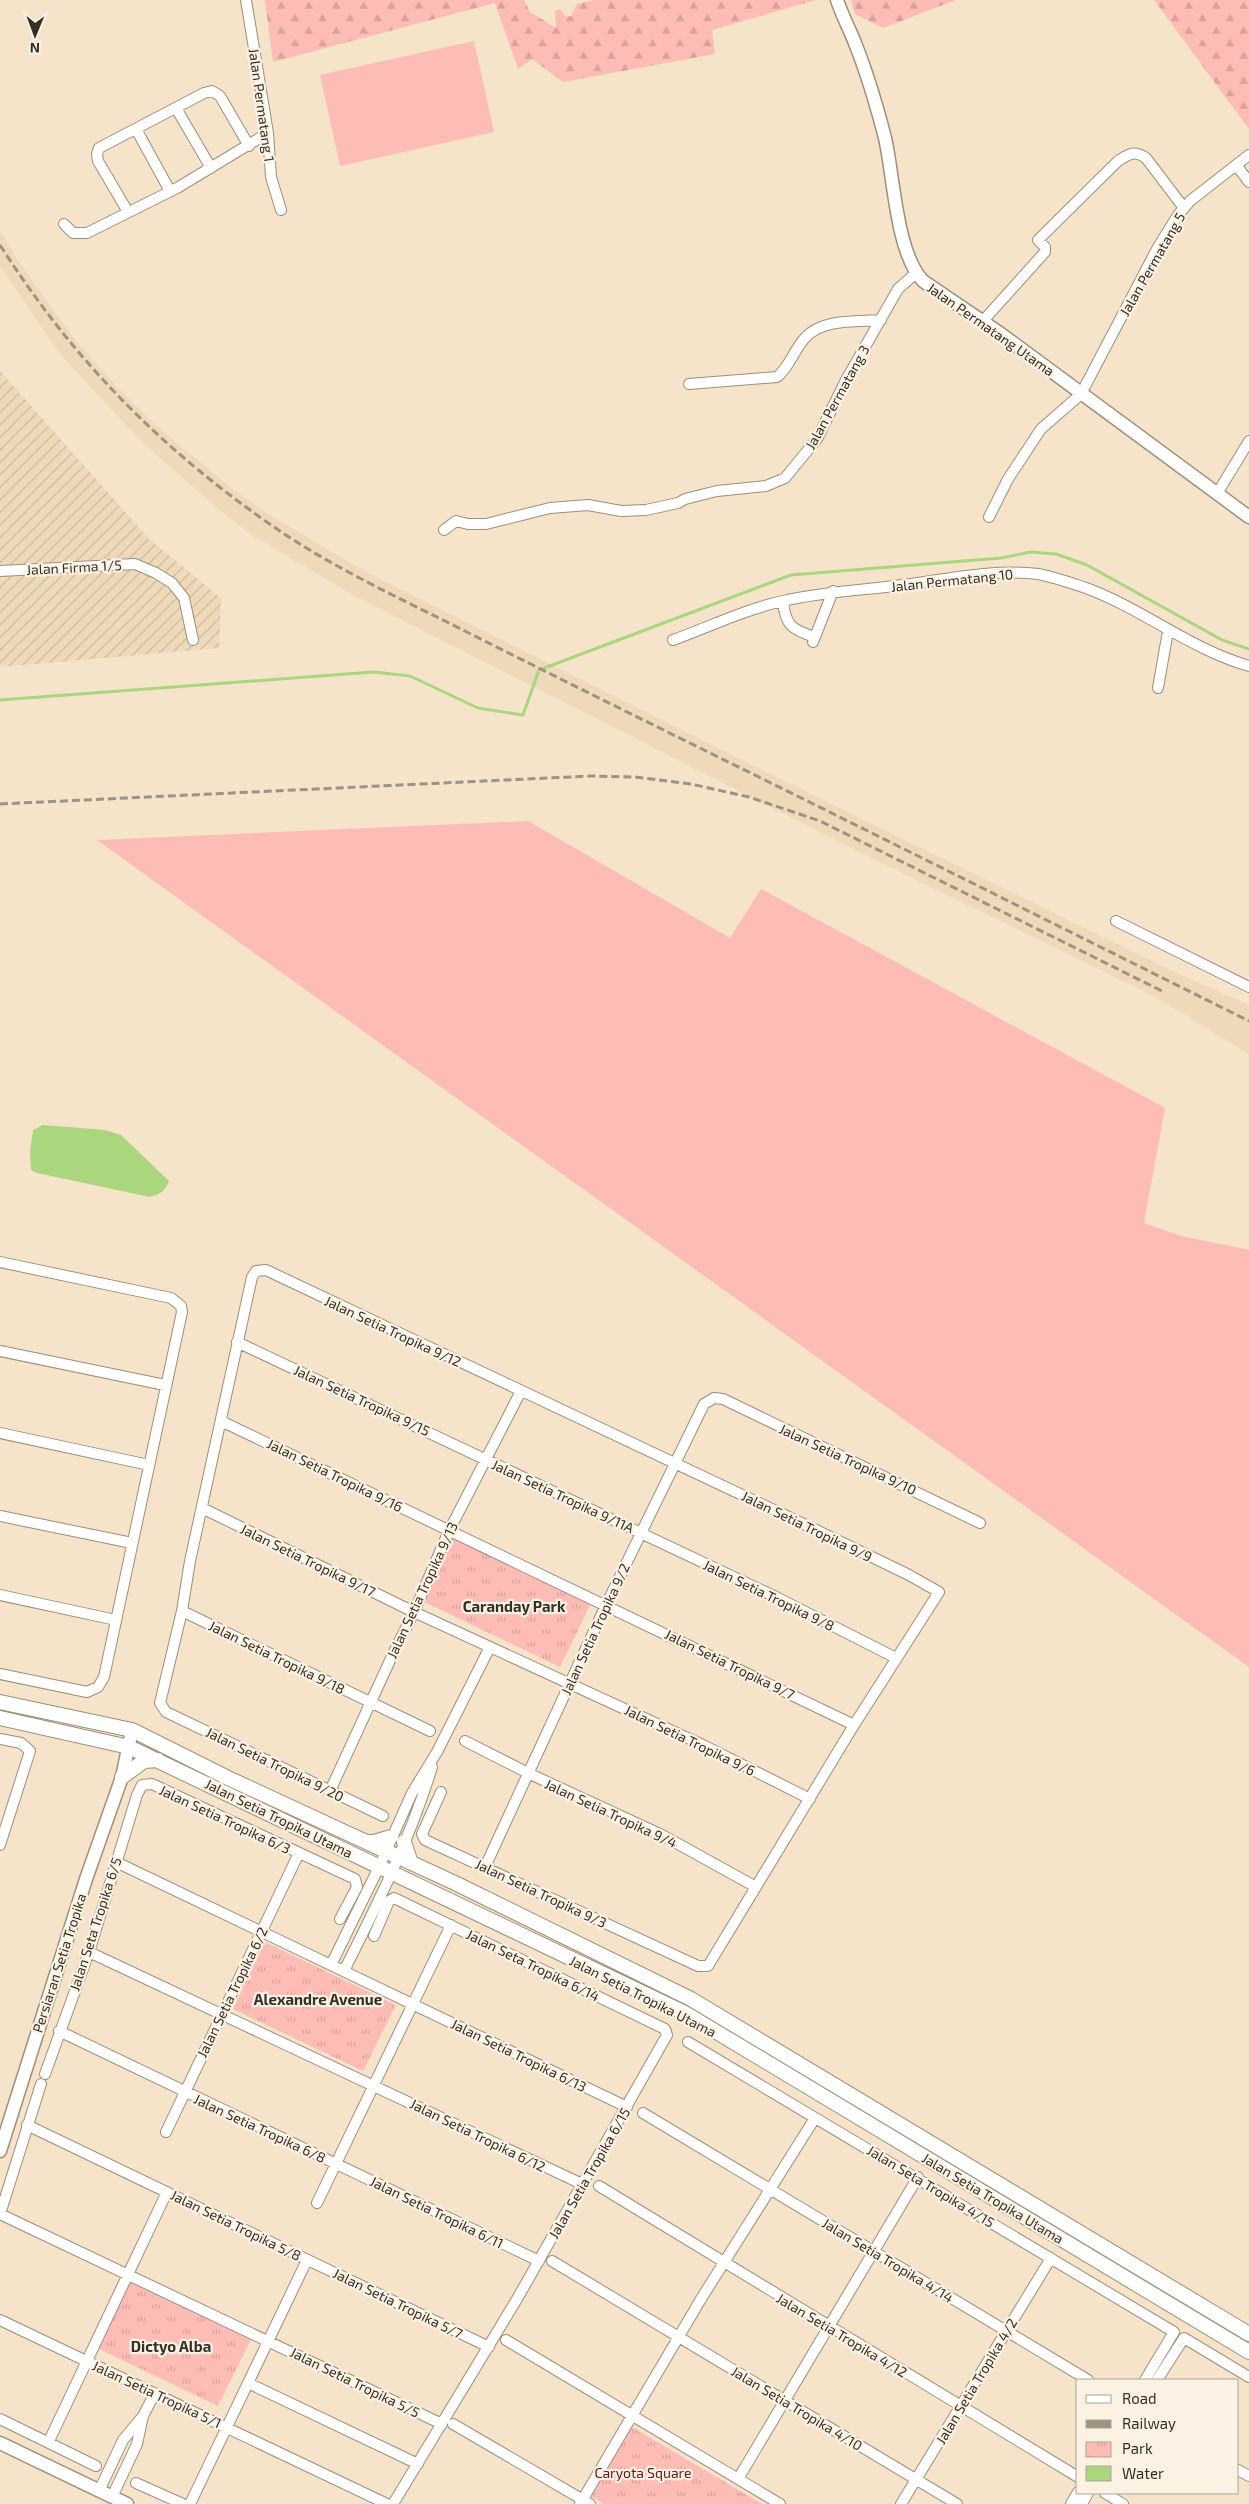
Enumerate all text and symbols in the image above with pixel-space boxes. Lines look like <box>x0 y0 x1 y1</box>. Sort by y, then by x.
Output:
north arrow <box>10 10 60 60</box>
text: N <box>30 40 40 57</box>
street label: Jalan Permatang 1 <box>246 47 278 163</box>
street label: Jalan Permatang 5 <box>1116 209 1188 319</box>
street label: Jalan Permatang Utama <box>924 279 1058 379</box>
street label: Jalan Permatang 3 <box>801 342 873 452</box>
street label: Jalan Firma 1/5 <box>26 556 122 578</box>
street label: Jalan Permatang 10 <box>890 565 1014 595</box>
street label: Jalan Setia Tropika 9/12 <box>322 1292 464 1370</box>
street label: Jalan Setia Tropika 9/15 <box>291 1361 433 1439</box>
street label: Jalan Setia Tropika 9/10 <box>777 1420 919 1498</box>
street label: Jalan Setia Tropika 9/16 <box>264 1435 406 1515</box>
street label: Jalan Setia Tropika 9/11A <box>489 1456 637 1537</box>
street label: Jalan Setia Tropika 9/9 <box>739 1487 875 1565</box>
street label: Jalan Setia Tropika 9/13 <box>383 1519 461 1661</box>
street label: Jalan Setia Tropika 9/17 <box>238 1520 378 1600</box>
street label: Jalan Setia Tropika 9/8 <box>701 1556 837 1634</box>
street label: Jalan Setia Tropika 9/2 <box>557 1560 633 1697</box>
district label: Caranday Park <box>463 1597 566 1616</box>
street label: Jalan Setia Tropika 9/18 <box>206 1617 348 1697</box>
street label: Jalan Setia Tropika 9/7 <box>662 1625 798 1703</box>
street label: Jalan Setia Tropika 9/6 <box>622 1701 758 1779</box>
street label: Jalan Setia Tropika 9/20 <box>203 1723 347 1805</box>
street label: Jalan Setia Tropika Utama <box>202 1775 356 1861</box>
street label: Jalan Setia Tropika 9/4 <box>542 1775 680 1851</box>
street label: Jalan Setia Tropika 6/3 <box>157 1781 293 1857</box>
street label: Jalan Seta Tropika 6/5 <box>65 1855 125 1993</box>
street label: Jalan Setia Tropika 9/3 <box>473 1855 609 1931</box>
street label: Persiaran Setia Tropika <box>28 1891 90 2035</box>
street label: Jalan Setia Tropika 6/2 <box>193 1924 271 2060</box>
street label: Jalan Seta Tropika 6/14 <box>464 1925 602 2005</box>
street label: Jalan Setia Tropika Utama <box>567 1952 719 2040</box>
district label: Alexandre Avenue <box>254 1990 382 2008</box>
street label: Jalan Setia Tropika 6/13 <box>449 2015 589 2095</box>
street label: Jalan Setia Tropika 6/8 <box>191 2090 329 2166</box>
street label: Jalan Setia Tropika 6/12 <box>407 2095 549 2175</box>
street label: Jalan Setia Tropika 6/15 <box>545 2105 633 2241</box>
street label: Jalan Seta Tropika 4/15 <box>864 2141 998 2231</box>
street label: Jalan Setia Tropika Utama <box>919 2149 1067 2247</box>
street label: Jalan Setia Tropika 6/11 <box>368 2172 506 2252</box>
street label: Jalan Setia Tropika 5/8 <box>168 2186 304 2264</box>
street label: Jalan Setia Tropika 4/14 <box>819 2214 957 2306</box>
street label: Jalan Setia Tropika 5/7 <box>331 2264 465 2342</box>
street label: Jalan Setia Tropika 4/12 <box>774 2289 910 2381</box>
street label: Jalan Setia Tropika 4/2 <box>932 2315 1020 2447</box>
district label: Dictyo Alba <box>131 2337 211 2356</box>
street label: Jalan Setia Tropika 5/5 <box>287 2343 423 2421</box>
street label: Jalan Setia Tropika 5/1 <box>90 2357 224 2431</box>
street label: Jalan Setia Tropika 4/10 <box>728 2362 866 2454</box>
legend <box>1076 2379 1239 2494</box>
text: Road <box>1122 2389 1157 2407</box>
text: Railway <box>1122 2414 1176 2432</box>
text: Park <box>1122 2439 1153 2457</box>
park label: Caryota Square <box>594 2464 692 2481</box>
text: Water <box>1122 2464 1164 2482</box>

